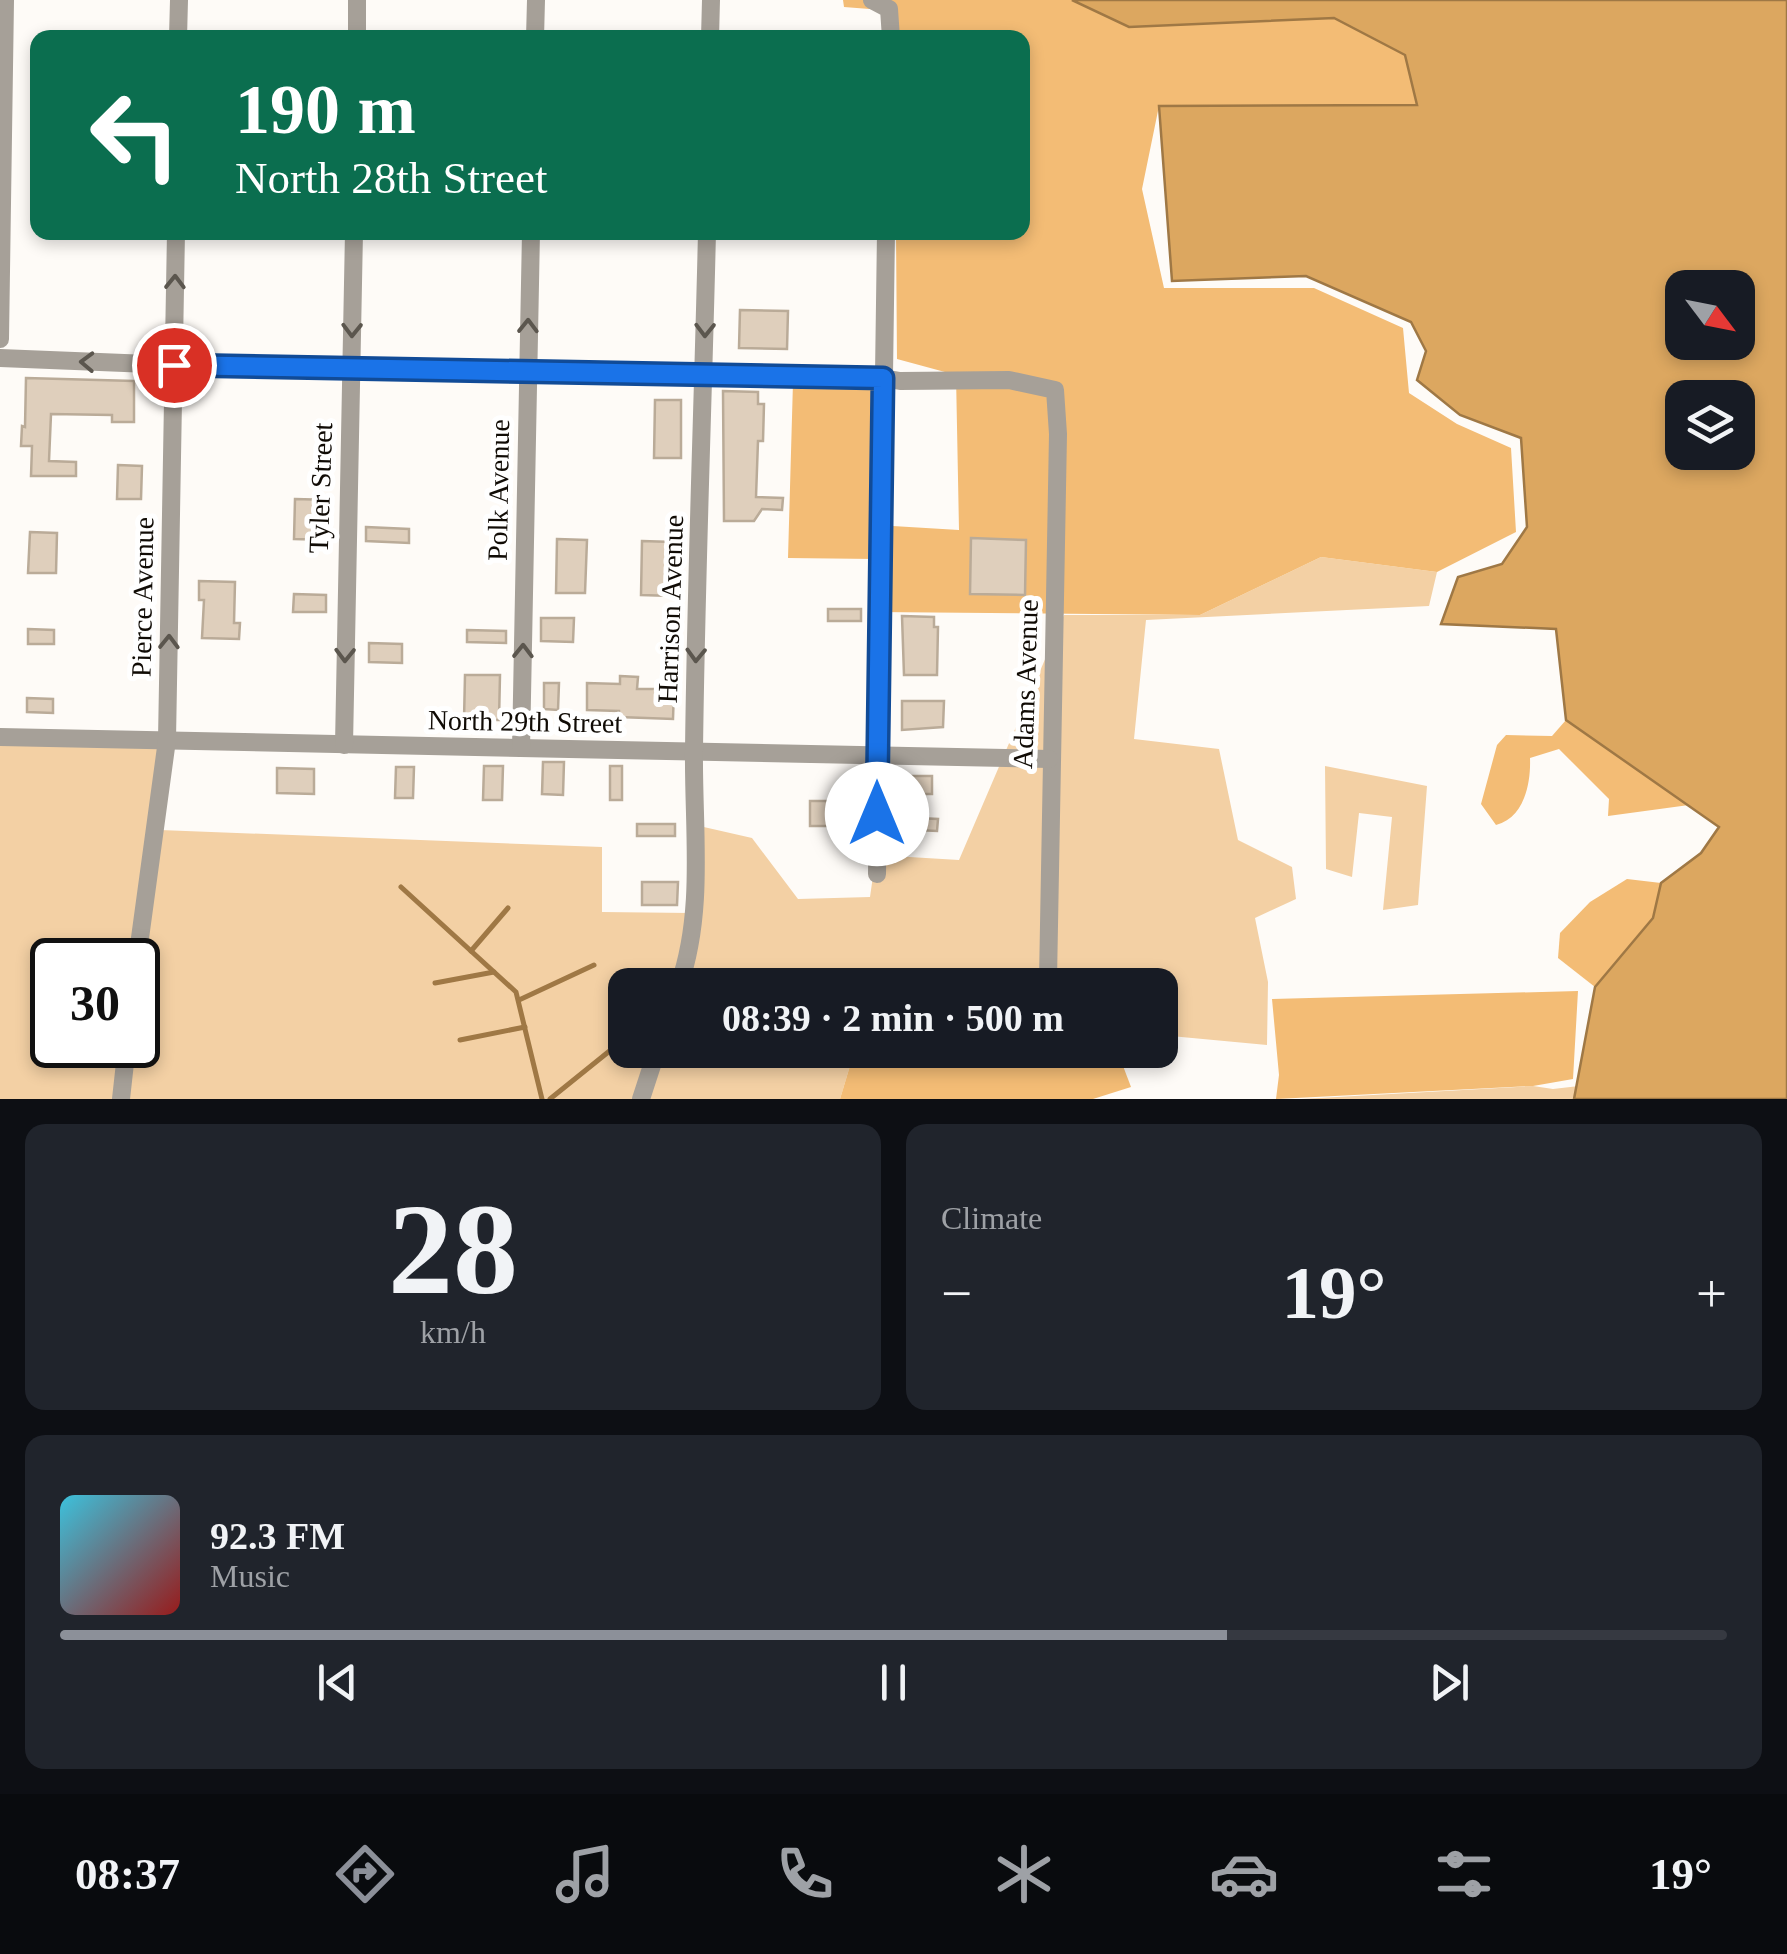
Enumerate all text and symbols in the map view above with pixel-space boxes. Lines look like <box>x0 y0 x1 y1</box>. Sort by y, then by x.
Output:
icon: left <box>70 70 200 200</box>
text: 190 m <box>235 71 416 148</box>
text: North 28th Street <box>235 153 547 203</box>
north arrow <box>1665 270 1755 360</box>
map controls <box>1665 270 1755 470</box>
one-way arrow <box>165 274 186 290</box>
one-way arrow <box>518 317 539 333</box>
one-way arrow <box>342 322 363 338</box>
one-way arrow <box>694 322 715 338</box>
pin <box>132 323 217 408</box>
icon: arrive <box>147 338 202 393</box>
one-way arrow <box>79 351 95 372</box>
button: layers <box>1665 380 1755 470</box>
street label: Polk Avenue <box>482 419 515 561</box>
street label: Tyler Street <box>303 422 338 554</box>
street label: Harrison Avenue <box>652 514 689 704</box>
street label: Pierce Avenue <box>126 517 159 677</box>
street label: Adams Avenue <box>1007 599 1044 769</box>
one-way arrow <box>158 634 179 650</box>
one-way arrow <box>512 642 533 658</box>
one-way arrow <box>334 647 355 663</box>
one-way arrow <box>686 647 707 663</box>
street label: North 29th Street <box>428 704 623 739</box>
position arrow <box>825 762 929 866</box>
speed limit sign: 30 <box>30 938 160 1068</box>
text: 08:39 · 2 min · 500 m <box>722 997 1064 1039</box>
text: 28 <box>388 1177 518 1321</box>
text: Climate <box>941 1200 1042 1236</box>
text: 19° <box>1282 1251 1387 1334</box>
text: − <box>941 1263 972 1324</box>
text: + <box>1696 1263 1727 1324</box>
text: km/h <box>420 1314 486 1350</box>
text: 92.3 FM <box>210 1515 345 1557</box>
text: Music <box>210 1558 290 1594</box>
icon: previous <box>310 1655 365 1710</box>
icon: pause <box>866 1655 921 1710</box>
icon: next <box>1422 1655 1477 1710</box>
icon: directions <box>330 1839 400 1909</box>
icon: music <box>550 1839 620 1909</box>
icon: phone <box>770 1839 840 1909</box>
icon: climate <box>989 1839 1059 1909</box>
icon: car <box>1209 1839 1279 1909</box>
icon: filters <box>1429 1839 1499 1909</box>
text: 08:37 <box>75 1849 180 1899</box>
text: 19° <box>1649 1849 1712 1899</box>

